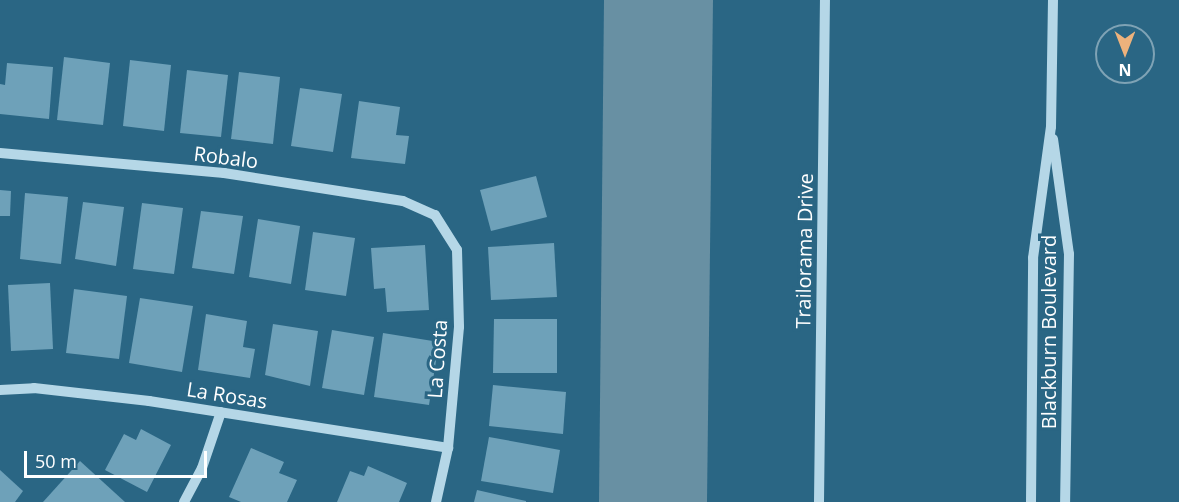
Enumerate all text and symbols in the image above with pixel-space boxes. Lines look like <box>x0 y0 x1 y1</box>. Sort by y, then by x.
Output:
north arrow <box>1095 24 1155 84</box>
text: N <box>1119 59 1132 81</box>
street label: Robalo <box>192 141 260 173</box>
street label: Trailorama Drive <box>791 173 817 329</box>
street label: Blackburn Boulevard <box>1036 235 1060 429</box>
street label: La Costa <box>422 319 452 399</box>
street label: La Rosas <box>185 377 269 413</box>
scale bar <box>27 439 210 477</box>
text: 50 m <box>35 449 77 473</box>

